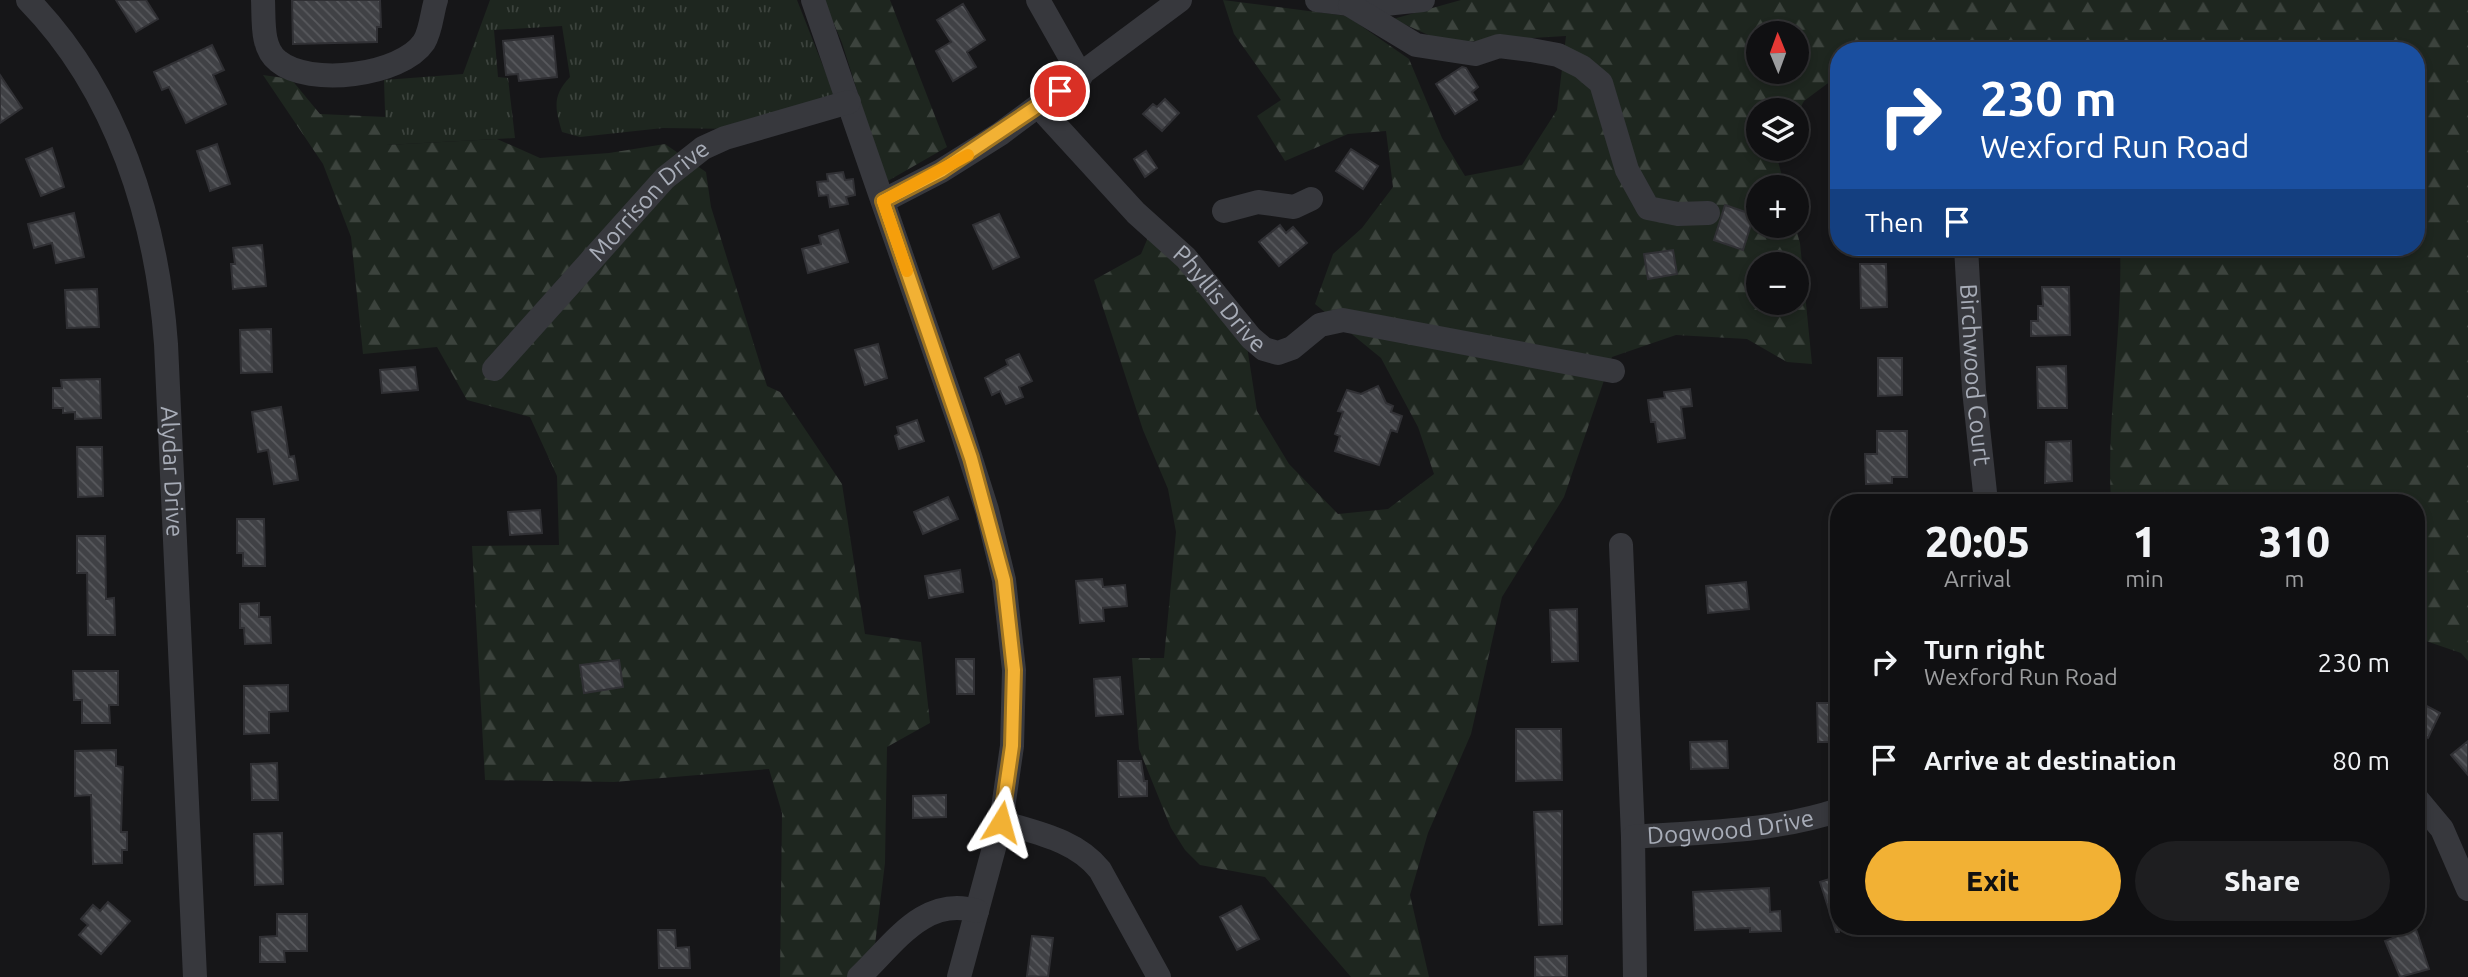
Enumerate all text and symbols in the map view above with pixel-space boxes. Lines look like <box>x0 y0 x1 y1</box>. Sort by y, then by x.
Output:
north arrow <box>1746 21 1810 84</box>
map controls <box>1746 21 1809 315</box>
pin <box>1030 61 1090 121</box>
icon: right <box>1865 70 1956 161</box>
text: 230 m <box>1980 70 2117 125</box>
icon: arrive <box>1041 72 1079 110</box>
button: layers <box>1746 98 1809 161</box>
text: Wexford Run Road <box>1980 128 2250 164</box>
street label: Morrison Drive <box>583 135 714 266</box>
button: + <box>1746 175 1809 238</box>
icon: arrive <box>1938 203 1976 241</box>
text: Then <box>1865 208 1924 237</box>
street label: Phyllis Drive <box>1168 239 1272 358</box>
button: − <box>1746 252 1809 315</box>
street label: Birchwood Court <box>1955 283 1996 467</box>
street label: Alydar Drive <box>156 405 189 538</box>
text: 20:05 <box>1925 518 2030 565</box>
text: 1 <box>2133 518 2156 565</box>
text: 310 <box>2259 518 2330 565</box>
text: Arrival <box>1944 566 2011 591</box>
text: min <box>2125 566 2164 591</box>
text: m <box>2284 566 2304 591</box>
text: Turn right <box>1924 635 2045 664</box>
icon: right <box>1865 643 1903 681</box>
text: 230 m <box>2318 648 2390 677</box>
text: Wexford Run Road <box>1924 664 2118 689</box>
icon: arrive <box>1865 741 1903 779</box>
text: Arrive at destination <box>1924 746 2177 775</box>
text: 80 m <box>2332 746 2390 775</box>
position arrow <box>964 785 1038 859</box>
street label: Dogwood Drive <box>1646 804 1817 849</box>
button: Exit <box>1865 841 2121 921</box>
button: Share <box>2135 841 2390 921</box>

